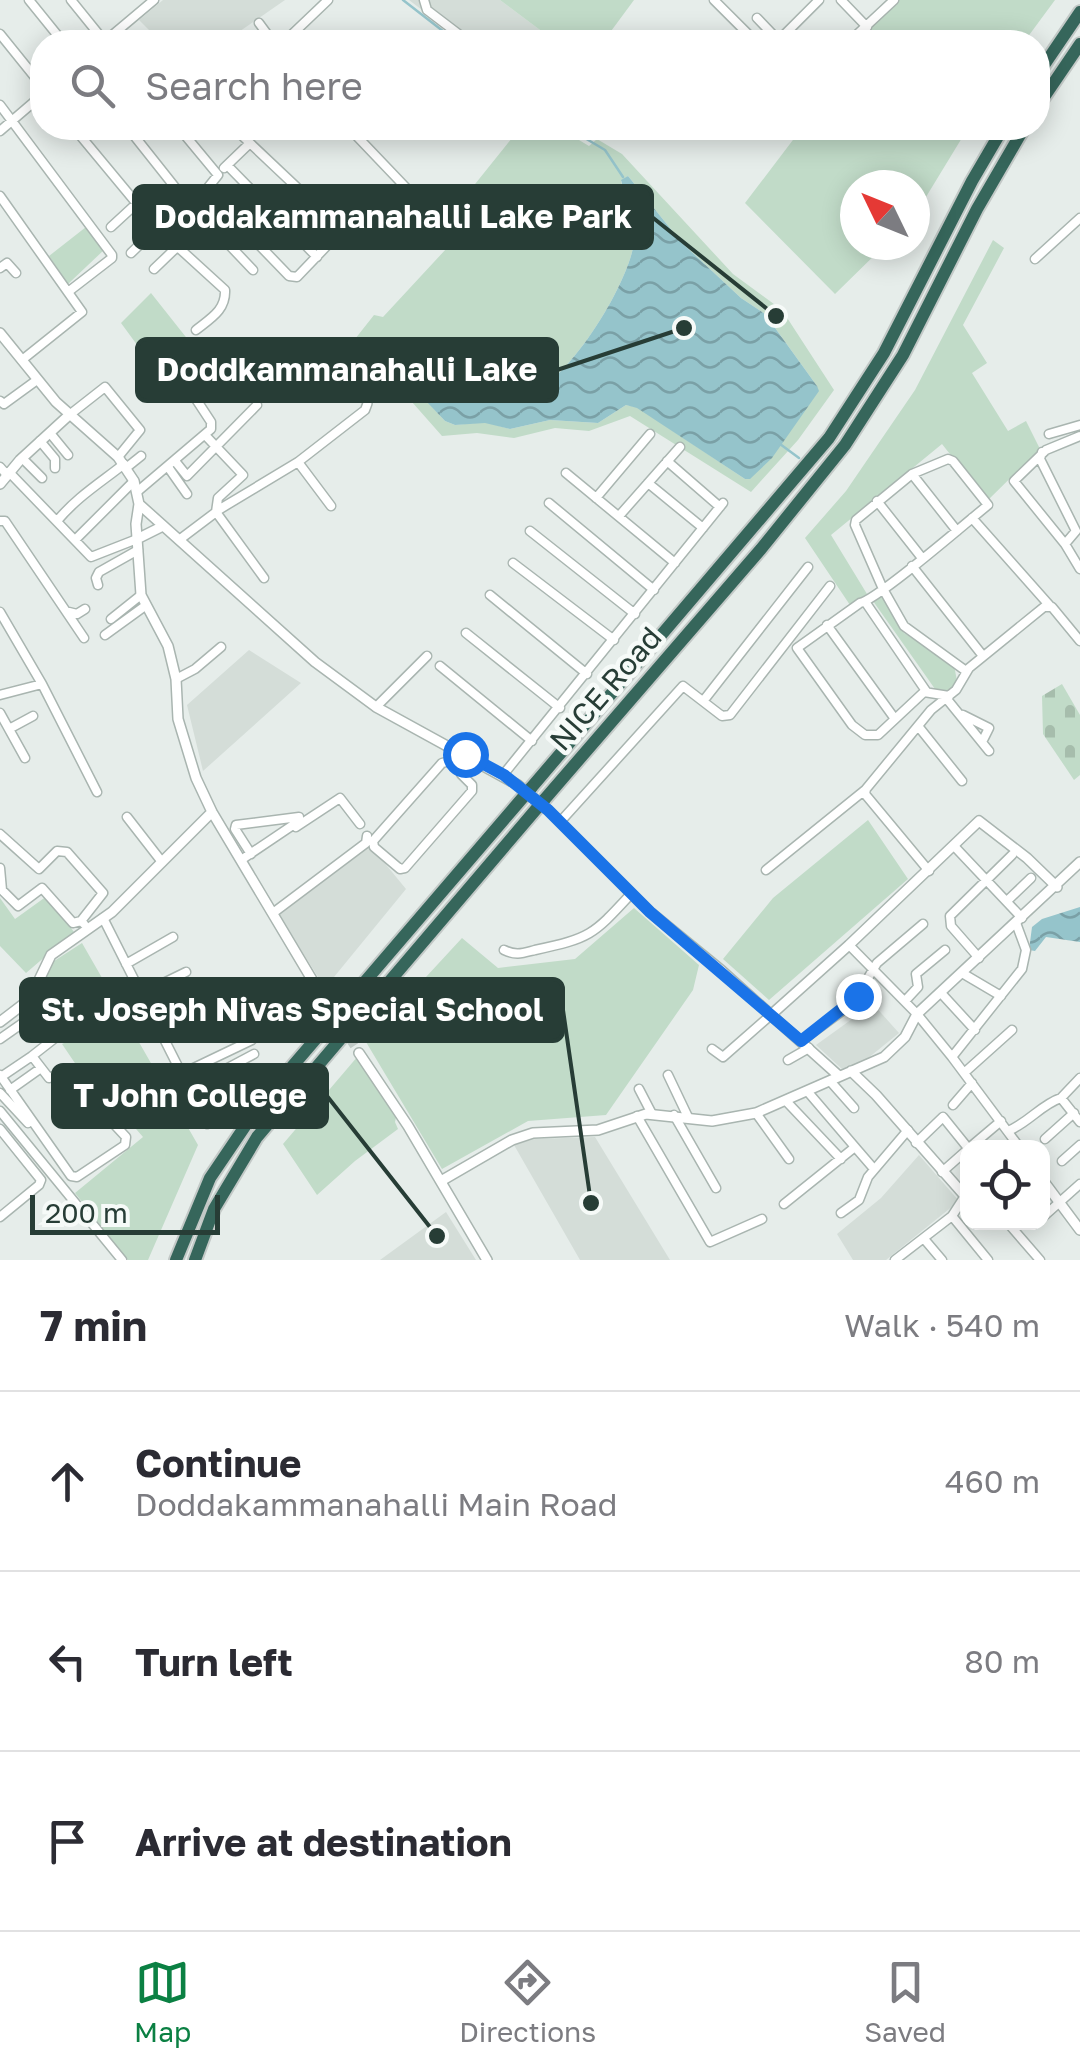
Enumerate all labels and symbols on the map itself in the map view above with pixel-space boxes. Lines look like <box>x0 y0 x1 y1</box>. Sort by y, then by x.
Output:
north arrow <box>840 170 930 260</box>
callout: Doddakammanahalli Lake Park <box>134 186 652 248</box>
text: Doddakammanahalli Lake Park <box>154 197 632 235</box>
callout: Doddkammanahalli Lake <box>137 339 557 401</box>
text: Doddkammanahalli Lake <box>157 350 537 388</box>
street label: NICE Road <box>542 619 669 757</box>
route start <box>443 732 489 778</box>
route end <box>836 974 882 1020</box>
callout: St. Joseph Nivas Special School <box>21 979 563 1041</box>
text: St. Joseph Nivas Special School <box>41 990 544 1028</box>
callout: T John College <box>53 1065 327 1127</box>
text: T John College <box>73 1076 307 1114</box>
scale bar <box>30 1190 220 1234</box>

